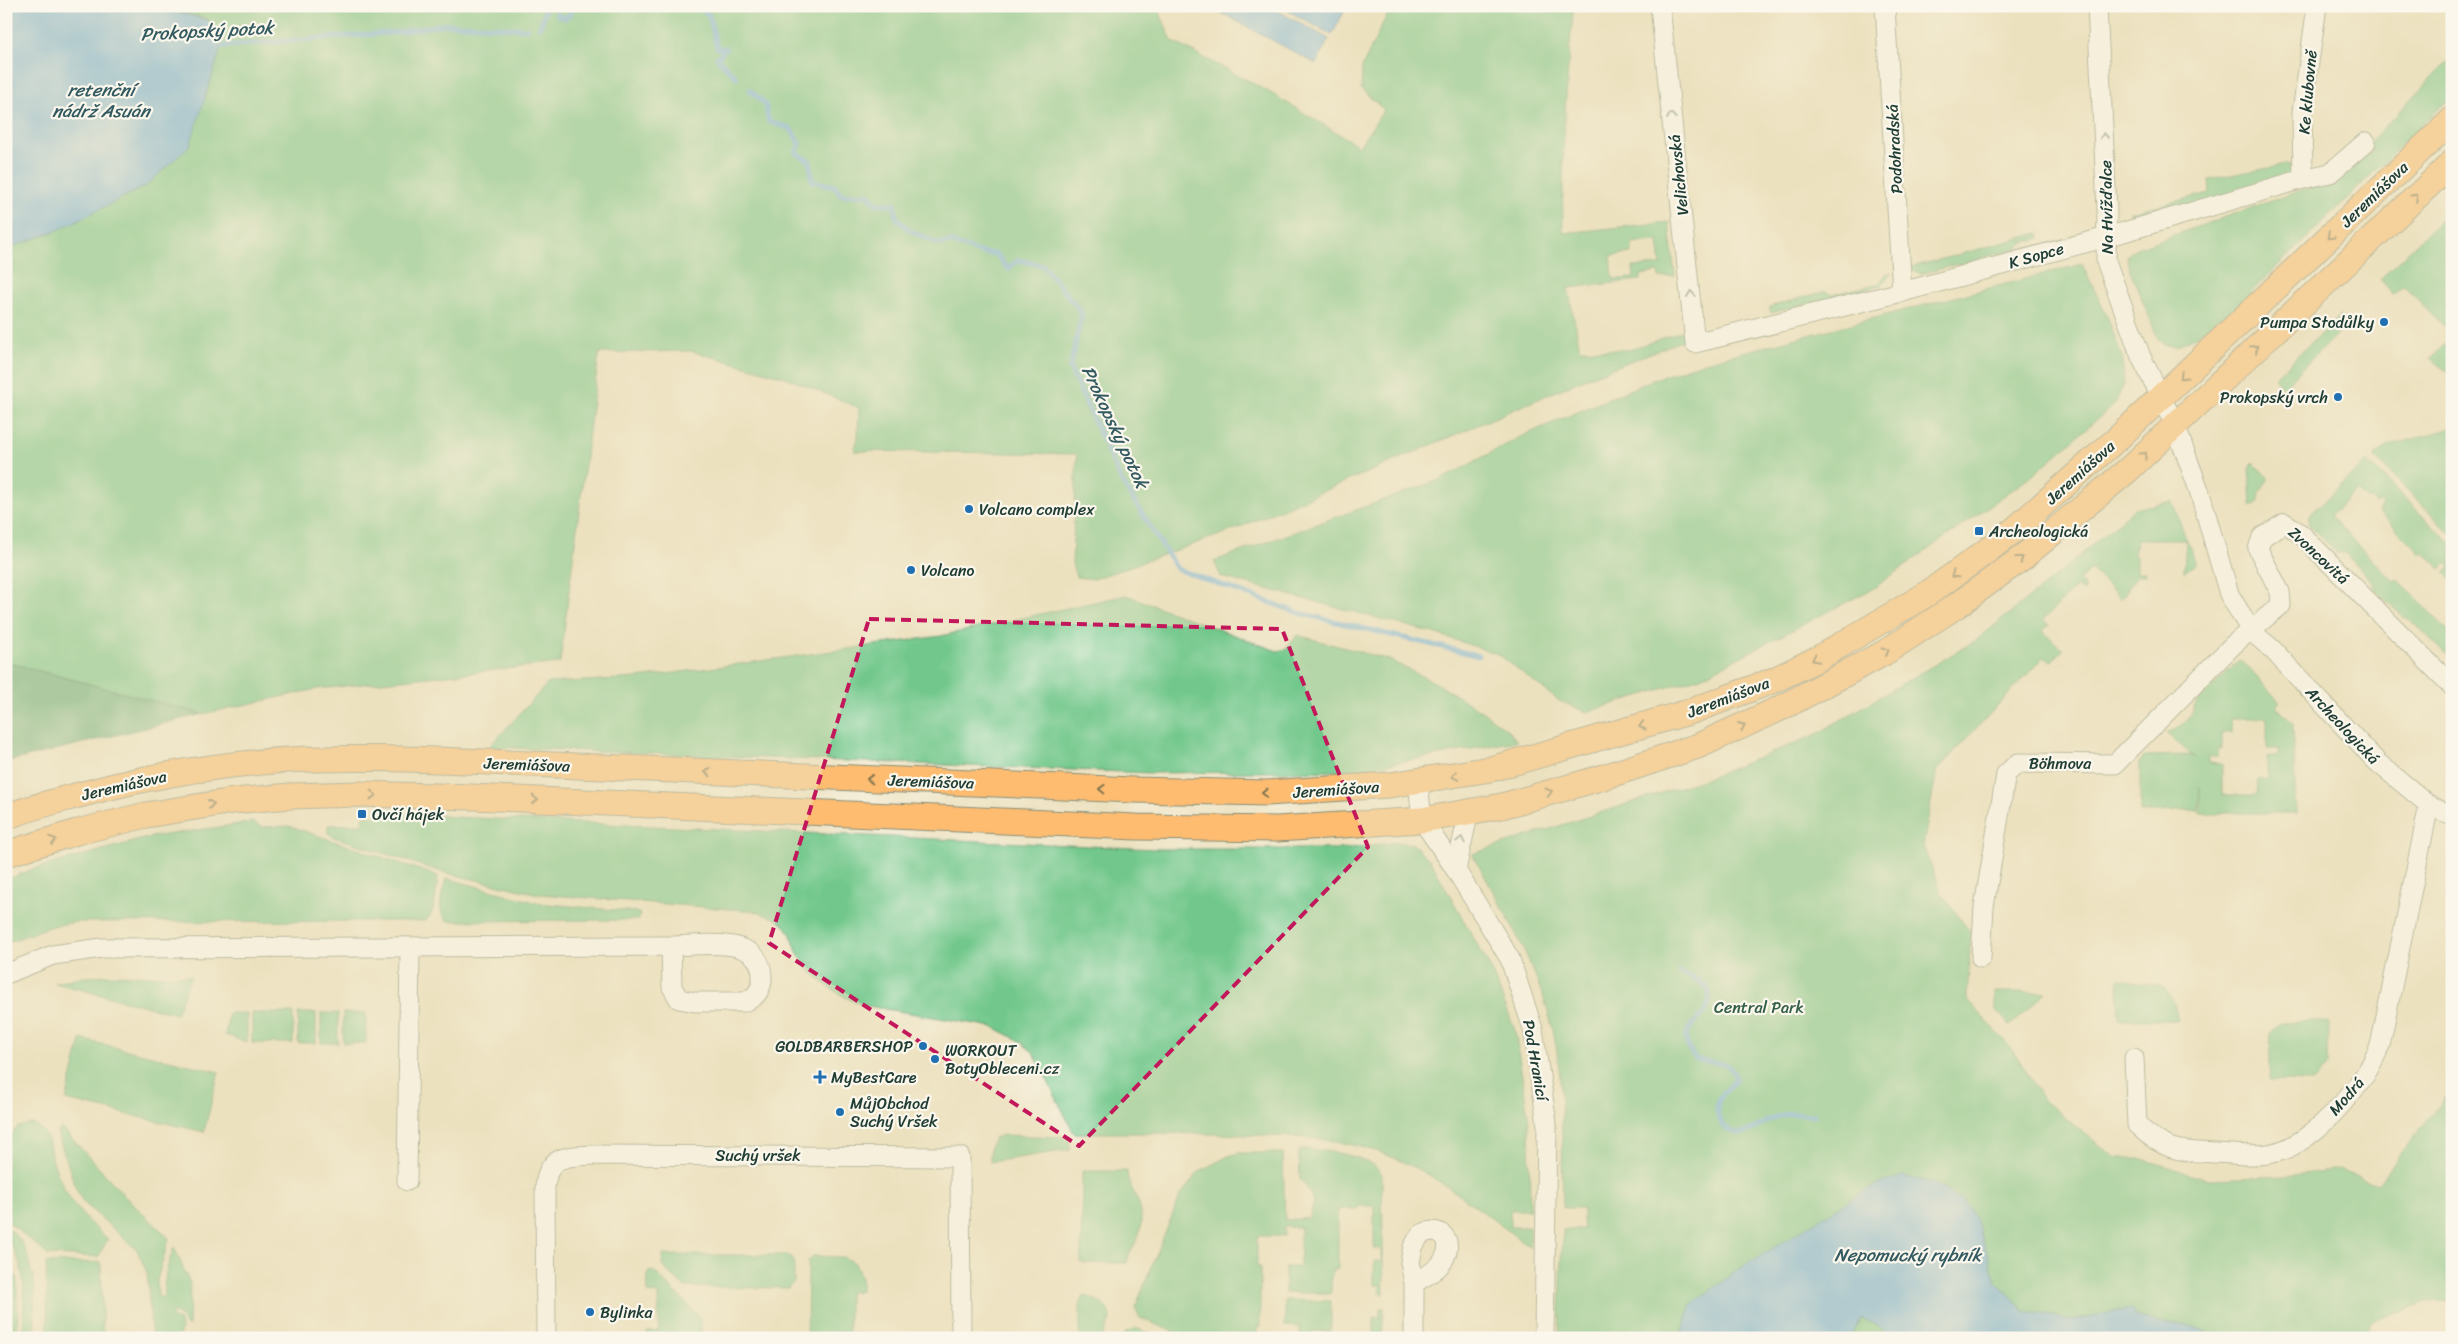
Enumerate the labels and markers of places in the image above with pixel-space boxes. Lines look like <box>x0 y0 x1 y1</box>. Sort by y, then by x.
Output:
place label: Pumpa Stodůlky <box>2260 308 2375 337</box>
marker: Pumpa Stodůlky <box>2378 316 2390 328</box>
place label: Prokopský vrch <box>2220 383 2328 412</box>
marker: Prokopský vrch <box>2332 391 2344 403</box>
place label: Volcano complex <box>979 495 1095 524</box>
marker: Volcano complex <box>963 503 975 515</box>
place label: Archeologická <box>1988 517 2088 546</box>
marker: Archeologická <box>1973 525 1985 537</box>
place label: Volcano <box>921 556 975 585</box>
marker: Volcano <box>905 564 917 576</box>
place label: Ovčí hájek <box>372 800 445 829</box>
marker: Ovčí hájek <box>356 808 368 820</box>
place label: GOLDBARBERSHOP <box>775 1032 913 1061</box>
place label: WORKOUT BotyObleceni.cz <box>945 1036 1060 1083</box>
marker: GOLDBARBERSHOP <box>917 1040 929 1052</box>
marker: WORKOUT BotyObleceni.cz <box>929 1053 941 1065</box>
place label: MyBestCare <box>831 1063 917 1092</box>
marker: MyBestCare <box>813 1070 827 1084</box>
place label: MůjObchod Suchý Vršek <box>850 1089 938 1136</box>
marker: MůjObchod Suchý Vršek <box>834 1106 846 1118</box>
place label: Bylinka <box>600 1298 654 1327</box>
marker: Bylinka <box>584 1306 596 1318</box>

